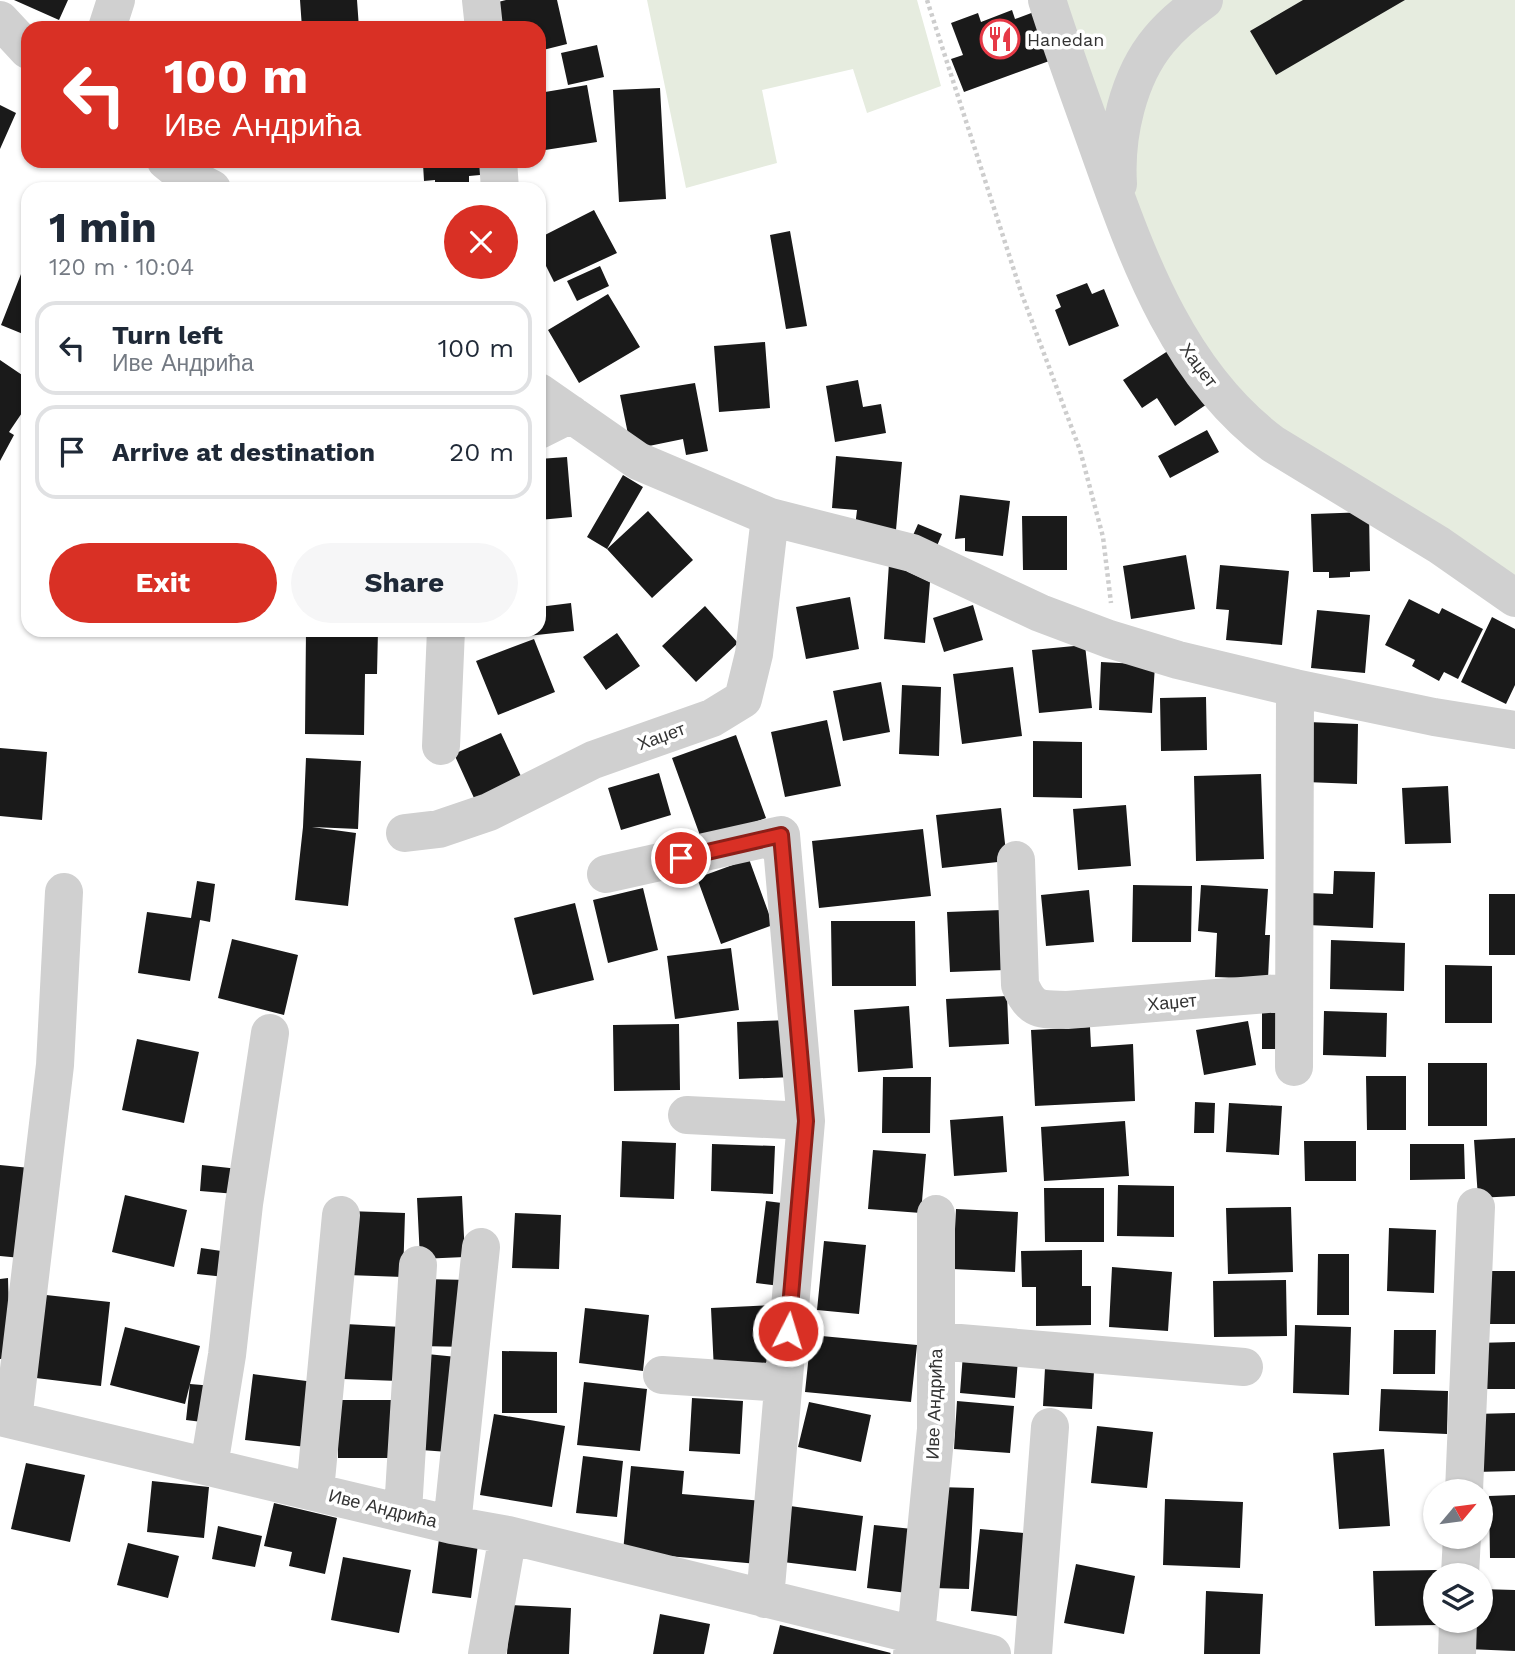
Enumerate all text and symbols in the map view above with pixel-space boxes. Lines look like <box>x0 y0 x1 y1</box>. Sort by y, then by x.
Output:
restaurant icon: Hanedan <box>979 18 1021 60</box>
place label: Hanedan <box>1027 29 1104 50</box>
text: 100 m <box>164 47 308 105</box>
icon: left <box>49 49 140 140</box>
text: Иве Андрића <box>164 106 361 144</box>
text: 1 min <box>49 203 157 252</box>
button: close <box>444 205 518 279</box>
text: 120 m · 10:04 <box>49 254 194 281</box>
text: Turn left <box>112 320 223 350</box>
icon: left <box>53 329 91 367</box>
text: 100 m <box>438 333 514 363</box>
street label: Хаџет <box>1176 339 1222 391</box>
text: Иве Андрића <box>112 350 254 377</box>
icon: arrive <box>53 433 91 471</box>
text: Arrive at destination <box>112 437 375 467</box>
text: 20 m <box>449 437 514 467</box>
button: Exit <box>49 543 277 623</box>
button: Share <box>291 543 518 623</box>
street label: Хаџет <box>634 718 688 754</box>
pin <box>651 828 711 888</box>
icon: arrive <box>662 839 700 877</box>
street label: Хаџет <box>1146 989 1198 1015</box>
position arrow <box>751 1294 825 1368</box>
street label: Иве Андрића <box>922 1347 946 1460</box>
north arrow <box>1423 1479 1493 1549</box>
map controls <box>1423 1479 1493 1633</box>
street label: Иве Андрића <box>327 1484 440 1532</box>
button: layers <box>1423 1563 1493 1633</box>

